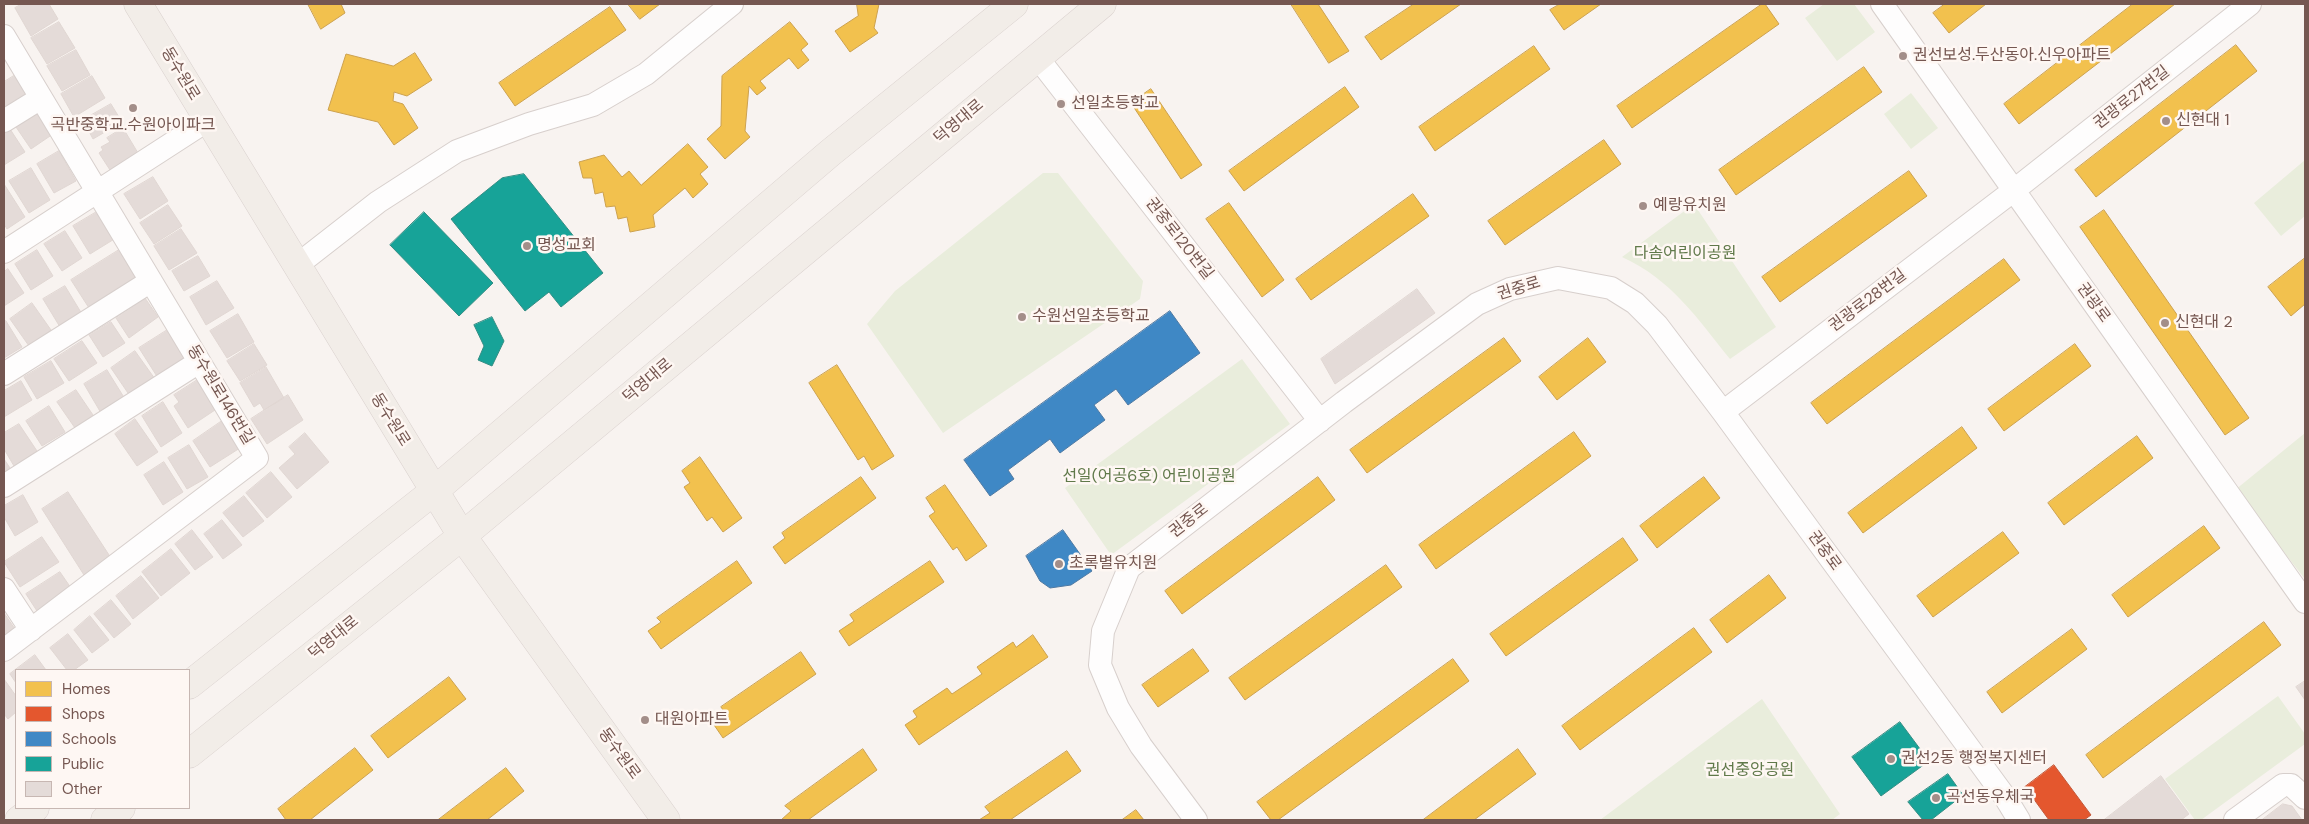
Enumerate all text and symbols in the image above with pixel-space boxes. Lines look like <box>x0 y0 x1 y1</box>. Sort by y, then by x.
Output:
street label: 동수원로 <box>157 44 203 104</box>
place label: 권선보성.두산동아.신우아파트 <box>1913 46 2111 66</box>
marker: 권선보성.두산동아.신우아파트 <box>1897 50 1909 62</box>
street label: 권광로27번길 <box>2090 62 2174 134</box>
place label: 선일초등학교 <box>1071 94 1159 114</box>
street label: 덕영대로 <box>930 96 988 148</box>
marker: 선일초등학교 <box>1055 98 1067 110</box>
marker: 곡반중학교.수원아이파크 <box>127 102 139 114</box>
place label: 신현대 1 <box>2176 111 2229 131</box>
marker: 신현대 1 <box>2160 115 2172 127</box>
place label: 곡반중학교.수원아이파크 <box>50 116 216 136</box>
street label: 권중로120번길 <box>1141 194 1217 284</box>
place label: 예랑유치원 <box>1653 196 1727 216</box>
marker: 예랑유치원 <box>1637 200 1649 212</box>
place label: 명성교회 <box>537 236 596 256</box>
marker: 명성교회 <box>521 240 533 252</box>
park label: 다솜어린이공원 <box>1633 244 1737 264</box>
street label: 권광로28번길 <box>1825 266 1911 336</box>
street label: 권중로 <box>1495 273 1543 305</box>
street label: 권광로 <box>2072 279 2114 327</box>
place label: 수원선일초등학교 <box>1032 307 1150 327</box>
marker: 수원선일초등학교 <box>1016 311 1028 323</box>
place label: 신현대 2 <box>2175 313 2233 333</box>
marker: 신현대 2 <box>2159 317 2171 329</box>
street label: 동수원로146번길 <box>183 342 257 448</box>
street label: 덕영대로 <box>619 355 677 407</box>
street label: 동수원로 <box>366 390 414 450</box>
park label: 선일(어공6호) 어린이공원 <box>1062 467 1236 487</box>
street label: 권중로 <box>1166 500 1212 542</box>
street label: 권중로 <box>1803 527 1845 575</box>
place label: 초록별유치원 <box>1069 554 1157 574</box>
marker: 초록별유치원 <box>1053 558 1065 570</box>
street label: 덕영대로 <box>305 612 363 664</box>
legend <box>15 669 190 809</box>
text: Homes <box>62 679 111 699</box>
text: Shops <box>62 704 105 724</box>
place label: 대원아파트 <box>655 710 729 730</box>
marker: 대원아파트 <box>639 714 651 726</box>
street label: 동수원로 <box>594 725 644 783</box>
text: Schools <box>62 729 117 749</box>
place label: 권선2동 행정복지센터 <box>1901 749 2047 769</box>
marker: 권선2동 행정복지센터 <box>1885 753 1897 765</box>
text: Public <box>62 754 104 774</box>
park label: 권선중앙공원 <box>1706 761 1794 781</box>
text: Other <box>62 779 102 799</box>
place label: 곡선동우체국 <box>1946 788 2034 808</box>
marker: 곡선동우체국 <box>1930 792 1942 804</box>

